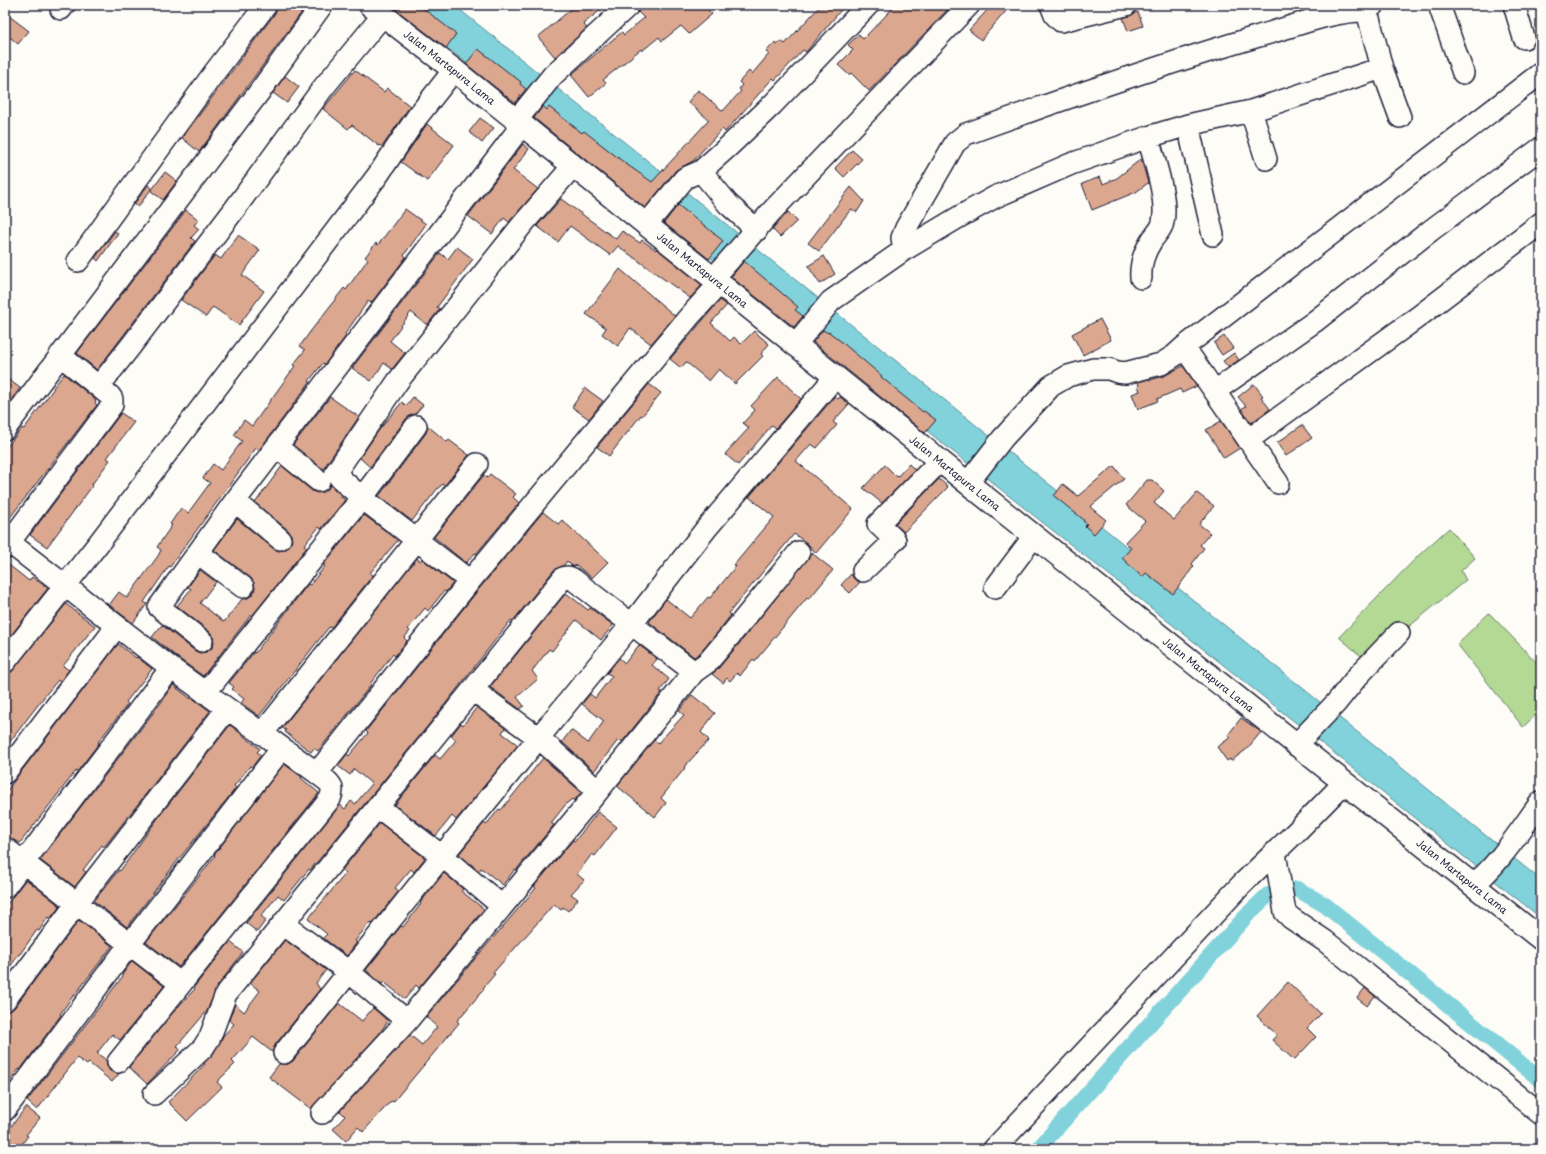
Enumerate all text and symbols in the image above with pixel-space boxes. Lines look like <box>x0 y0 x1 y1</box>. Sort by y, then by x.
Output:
street label: Jalan Martapura Lama <box>401 26 499 108</box>
street label: Jalan Martapura Lama <box>654 228 752 311</box>
street label: Jalan Martapura Lama <box>907 431 1004 514</box>
street label: Jalan Martapura Lama <box>1160 633 1258 716</box>
street label: Jalan Martapura Lama <box>1414 835 1512 917</box>

